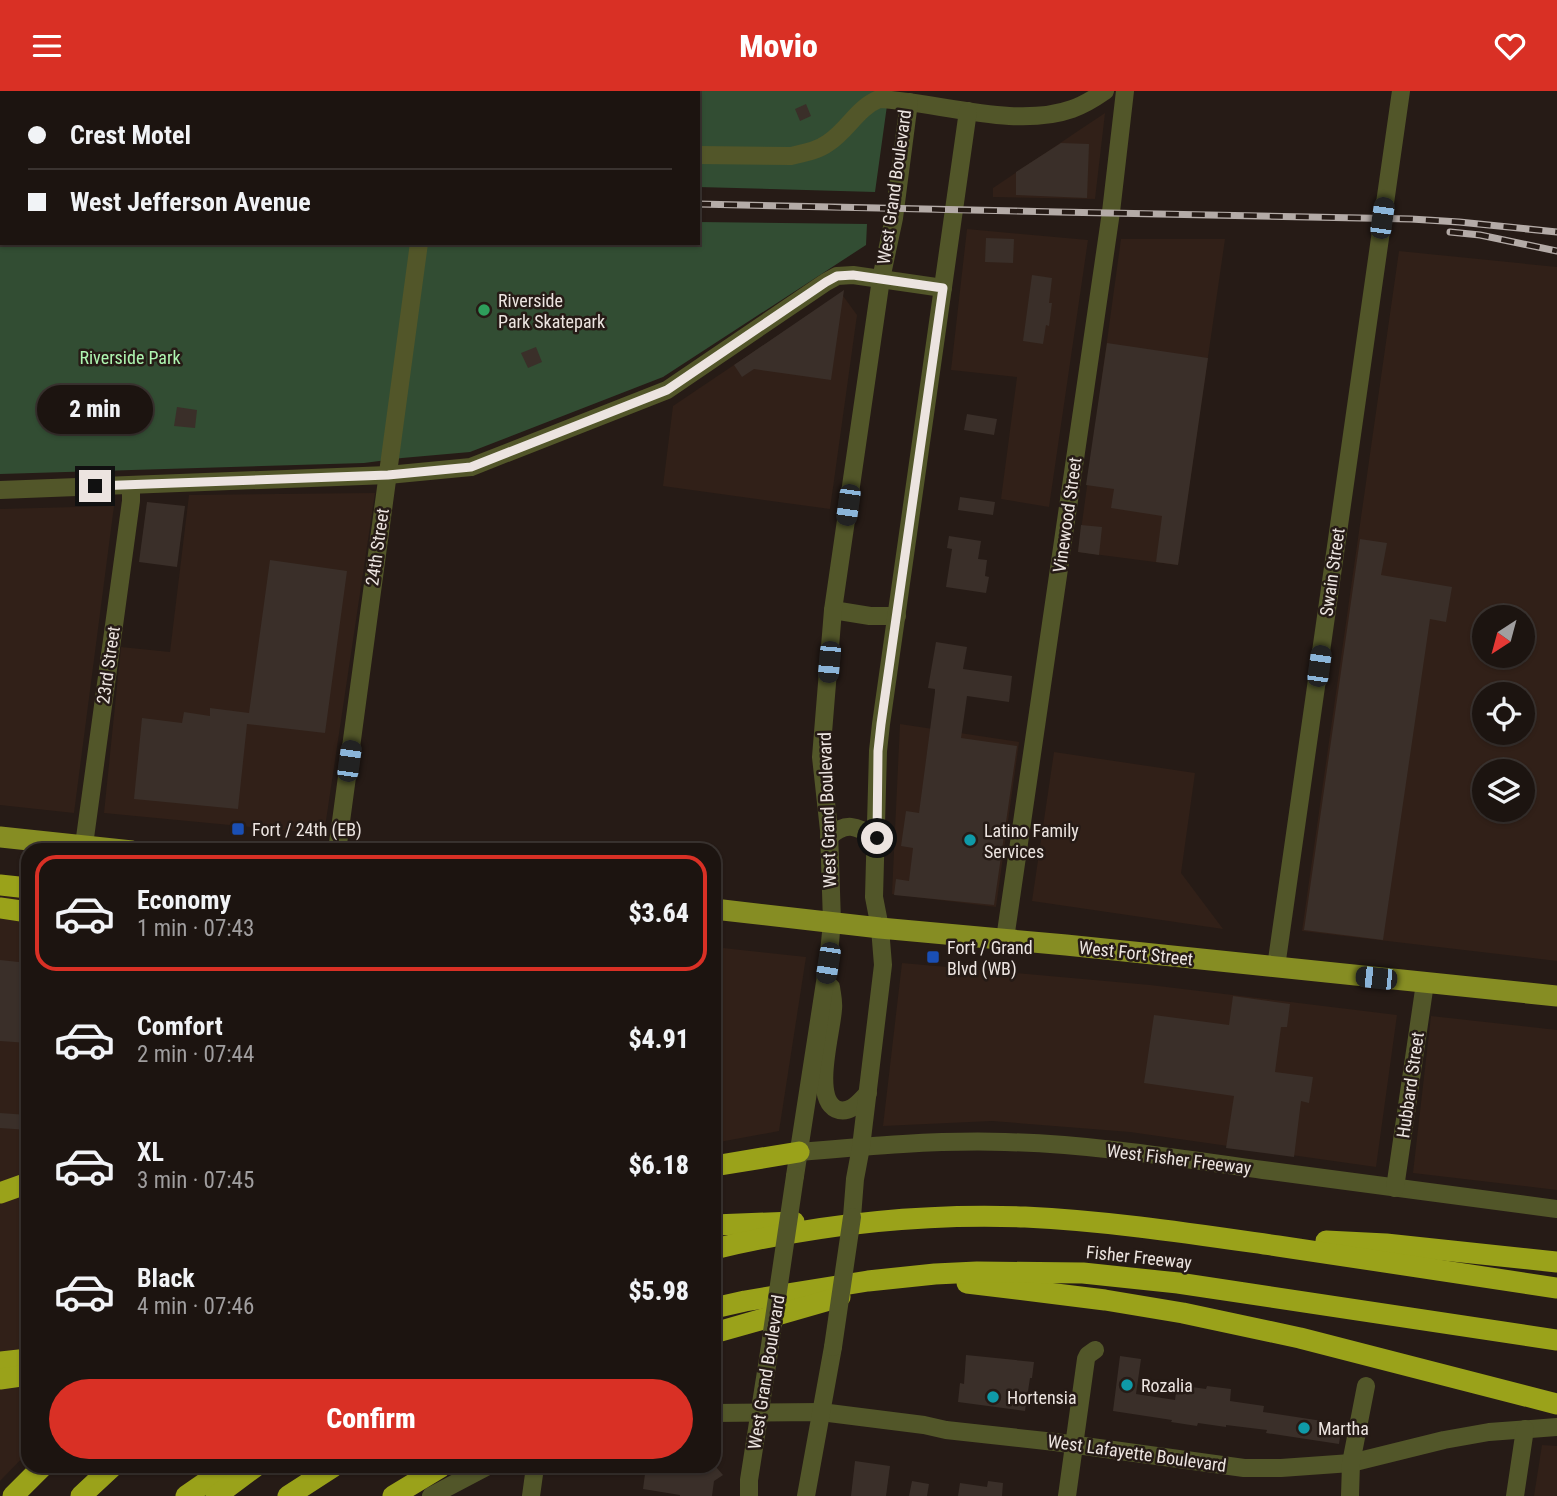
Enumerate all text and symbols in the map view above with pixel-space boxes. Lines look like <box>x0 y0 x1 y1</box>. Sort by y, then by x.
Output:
icon: menu <box>28 27 66 65</box>
text: Movio <box>739 27 818 65</box>
icon: heart <box>1491 27 1529 65</box>
street label: West Grand Boulevard <box>873 108 915 266</box>
text: Crest Motel <box>70 120 191 150</box>
text: West Jefferson Avenue <box>70 187 311 217</box>
car <box>1369 196 1396 240</box>
place label: Riverside Park Skatepark <box>498 290 605 332</box>
marker: Riverside Park Skatepark <box>476 302 492 318</box>
park label: Riverside Park <box>79 347 181 368</box>
callout: 2 min <box>37 385 153 433</box>
text: 2 min <box>69 396 121 423</box>
street label: Vinewood Street <box>1049 456 1085 574</box>
route end <box>79 470 111 502</box>
car <box>835 483 862 527</box>
street label: 24th Street <box>361 507 393 587</box>
street label: Swain Street <box>1315 527 1349 617</box>
north arrow <box>1472 605 1535 669</box>
map controls <box>1472 605 1535 822</box>
street label: 23rd Street <box>92 625 124 705</box>
car <box>817 640 842 684</box>
car <box>1306 644 1333 688</box>
button: locate <box>1472 682 1535 745</box>
street label: West Grand Boulevard <box>814 732 840 888</box>
car <box>336 739 363 783</box>
button: layers <box>1472 759 1535 822</box>
place label: Fort / 24th (EB) <box>252 819 362 841</box>
place label: Latino Family Services <box>984 820 1079 862</box>
marker: Fort / 24th (EB) <box>230 821 246 837</box>
route start <box>861 822 893 854</box>
marker: Latino Family Services <box>962 832 978 848</box>
icon: car <box>53 882 116 945</box>
text: Economy <box>137 885 231 915</box>
text: $3.64 <box>628 898 689 928</box>
text: 1 min · 07:43 <box>137 915 254 942</box>
place label: Fort / Grand Blvd (WB) <box>947 937 1033 980</box>
street label: West Fort Street <box>1078 937 1194 969</box>
car <box>815 941 842 985</box>
marker: Fort / Grand Blvd (WB) <box>925 949 941 965</box>
car <box>1355 965 1398 991</box>
icon: car <box>53 1008 116 1071</box>
text: Comfort <box>137 1011 223 1041</box>
text: $4.91 <box>628 1024 689 1054</box>
street label: Hubbard Street <box>1392 1031 1428 1139</box>
text: 2 min · 07:44 <box>137 1041 254 1068</box>
icon: car <box>53 1134 116 1197</box>
text: XL <box>137 1137 164 1167</box>
street label: West Fisher Freeway <box>1105 1140 1253 1178</box>
text: $6.18 <box>628 1150 689 1180</box>
text: 3 min · 07:45 <box>137 1167 254 1194</box>
street label: Fisher Freeway <box>1085 1241 1193 1273</box>
icon: car <box>53 1260 116 1323</box>
text: Black <box>137 1263 195 1293</box>
text: $5.98 <box>628 1276 689 1306</box>
text: 4 min · 07:46 <box>137 1293 254 1320</box>
street label: West Grand Boulevard <box>743 1293 789 1451</box>
place label: Rozalia <box>1141 1375 1193 1396</box>
marker: Rozalia <box>1119 1377 1135 1393</box>
button: Confirm <box>49 1379 693 1459</box>
place label: Hortensia <box>1007 1387 1077 1408</box>
marker: Hortensia <box>985 1389 1001 1405</box>
place label: Martha <box>1318 1418 1369 1439</box>
marker: Martha <box>1296 1420 1312 1436</box>
street label: West Lafayette Boulevard <box>1046 1430 1228 1476</box>

